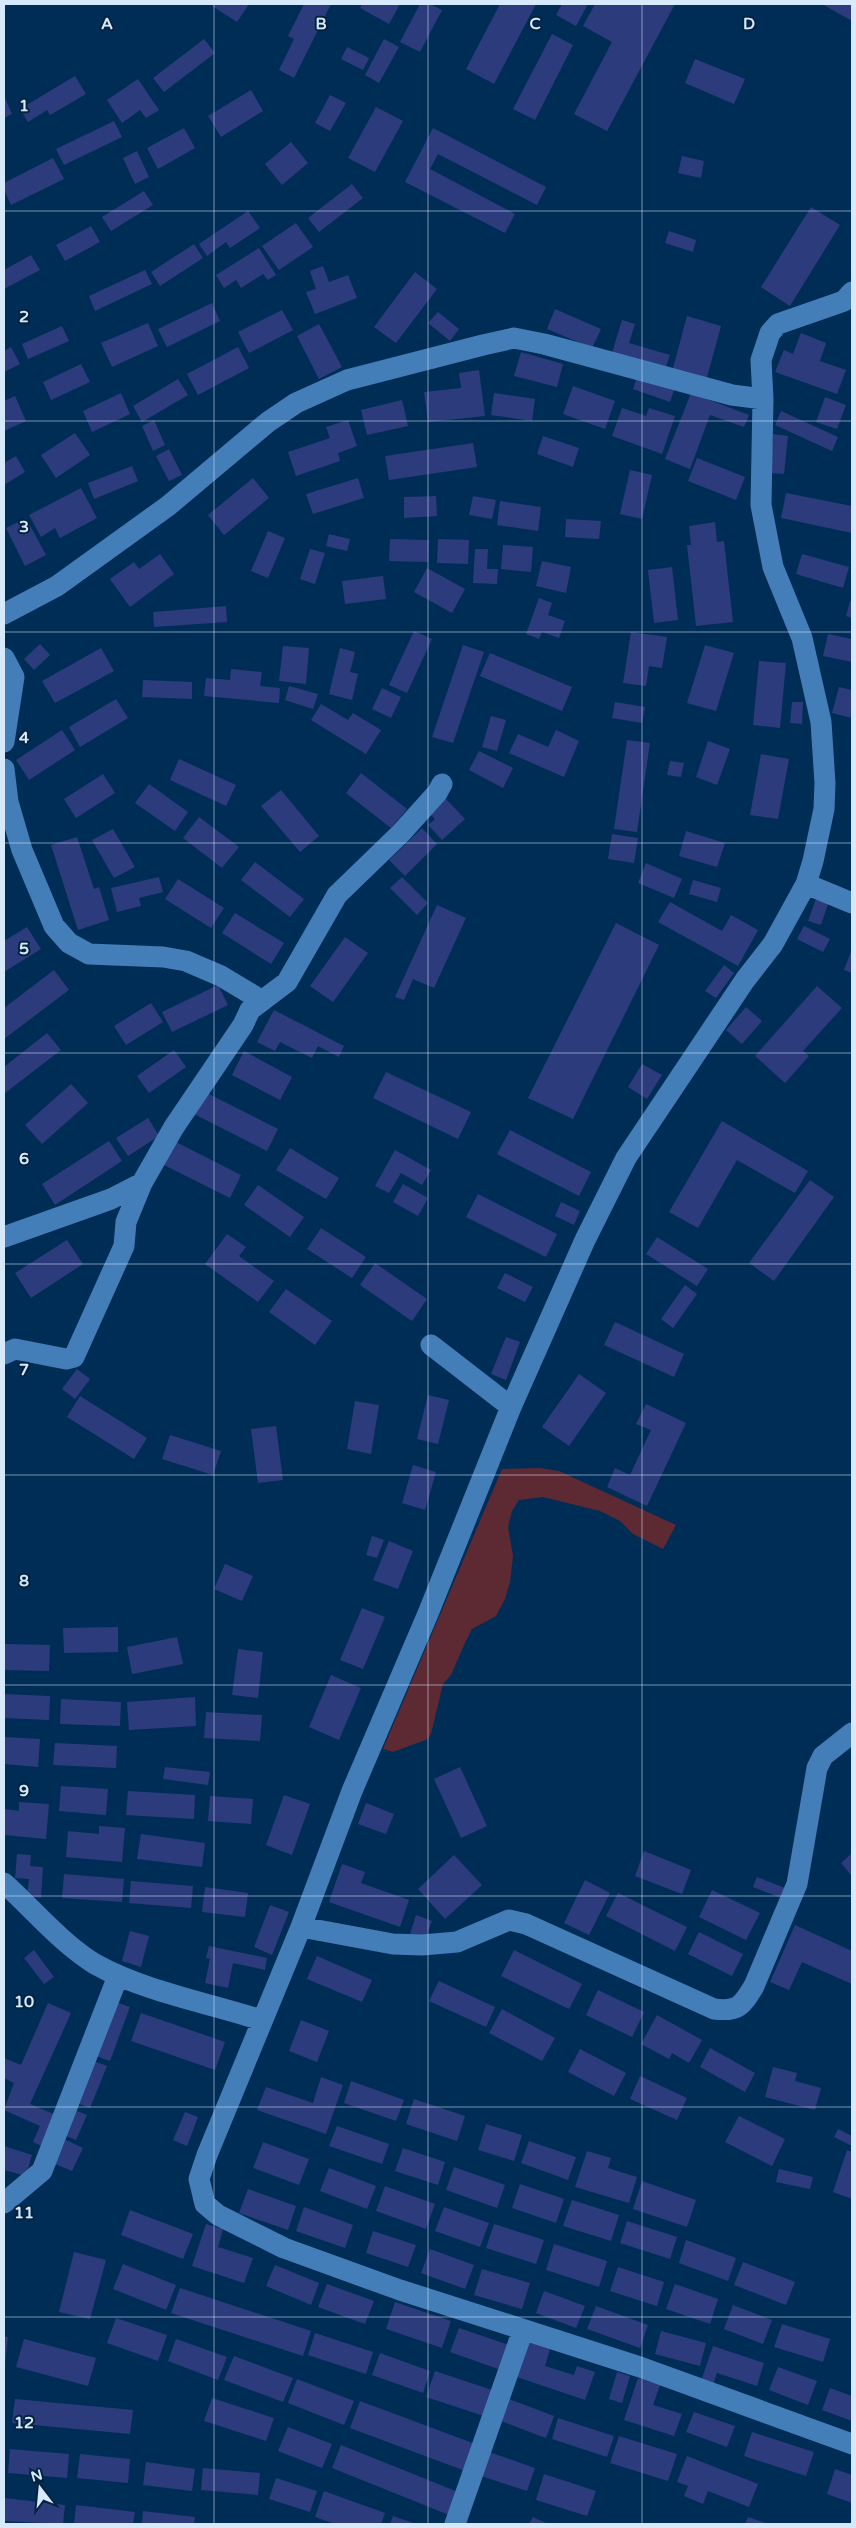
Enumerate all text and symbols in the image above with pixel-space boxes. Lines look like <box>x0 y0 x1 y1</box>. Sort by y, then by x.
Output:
text: A <box>101 14 113 34</box>
text: B <box>315 14 327 34</box>
text: C <box>529 14 541 34</box>
text: D <box>743 14 755 34</box>
text: 1 <box>19 96 29 116</box>
text: 2 <box>19 307 29 327</box>
text: 3 <box>19 517 29 537</box>
text: 4 <box>19 728 29 748</box>
text: 5 <box>19 939 29 959</box>
text: 6 <box>19 1149 29 1169</box>
text: 7 <box>19 1360 29 1380</box>
text: 8 <box>19 1571 29 1591</box>
text: 9 <box>19 1781 29 1801</box>
text: 10 <box>14 1992 34 2012</box>
text: 11 <box>14 2203 34 2223</box>
text: 12 <box>14 2413 34 2433</box>
north arrow <box>15 2463 65 2513</box>
text: N <box>29 2466 44 2486</box>

